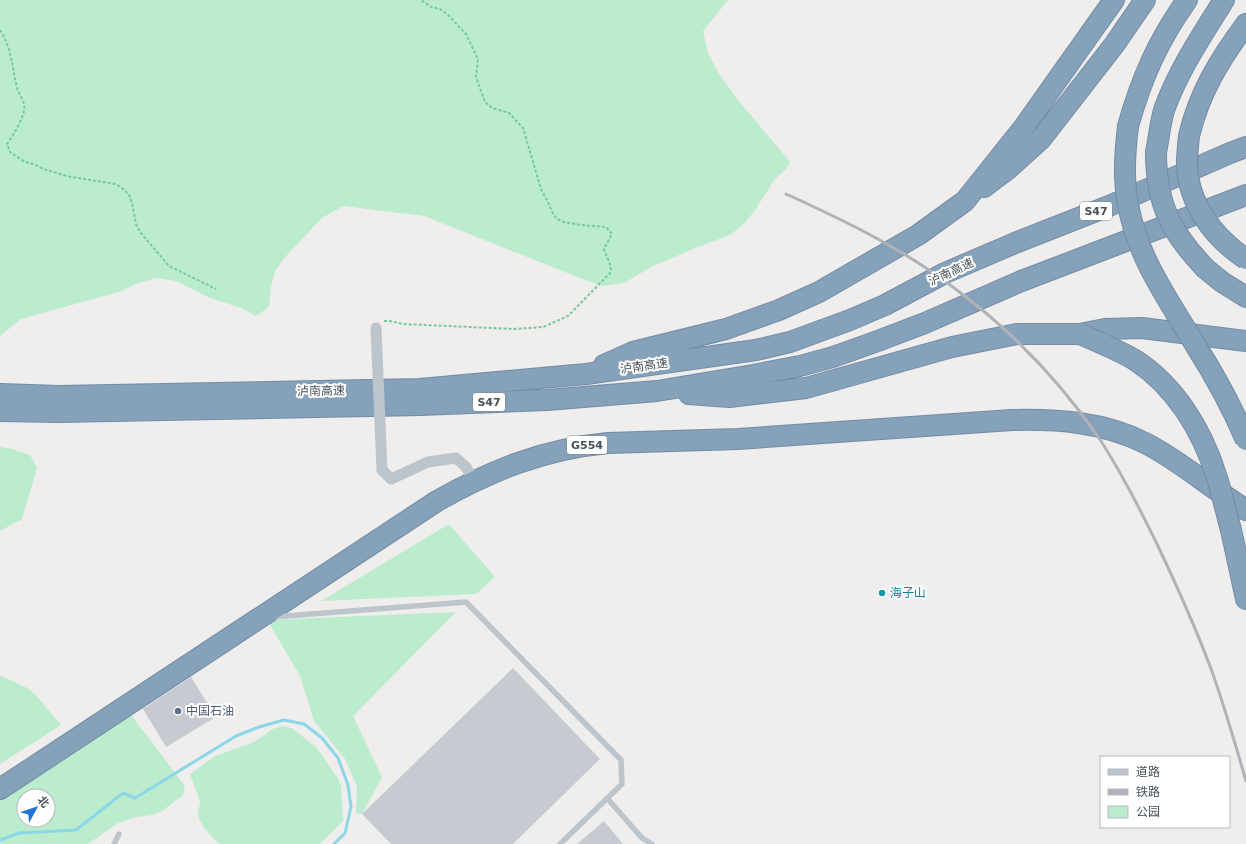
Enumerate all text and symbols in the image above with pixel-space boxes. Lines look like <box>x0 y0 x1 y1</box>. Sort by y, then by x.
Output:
road number: S47 <box>1080 202 1112 220</box>
street label: 泸南高速 <box>926 256 976 288</box>
street label: 泸南高速 <box>619 356 669 376</box>
street label: 泸南高速 <box>297 384 345 398</box>
road number: S47 <box>473 393 505 411</box>
road number: G554 <box>567 436 607 454</box>
place label: 海子山 <box>890 586 926 600</box>
marker: 海子山 <box>877 588 887 598</box>
place label: 中国石油 <box>186 704 234 718</box>
marker: 中国石油 <box>173 706 183 716</box>
legend <box>1100 756 1230 828</box>
text: 道路 <box>1136 765 1160 779</box>
text: 铁路 <box>1136 785 1160 799</box>
north arrow <box>16 788 56 828</box>
text: 北 <box>35 794 52 810</box>
text: 公园 <box>1136 805 1160 819</box>

